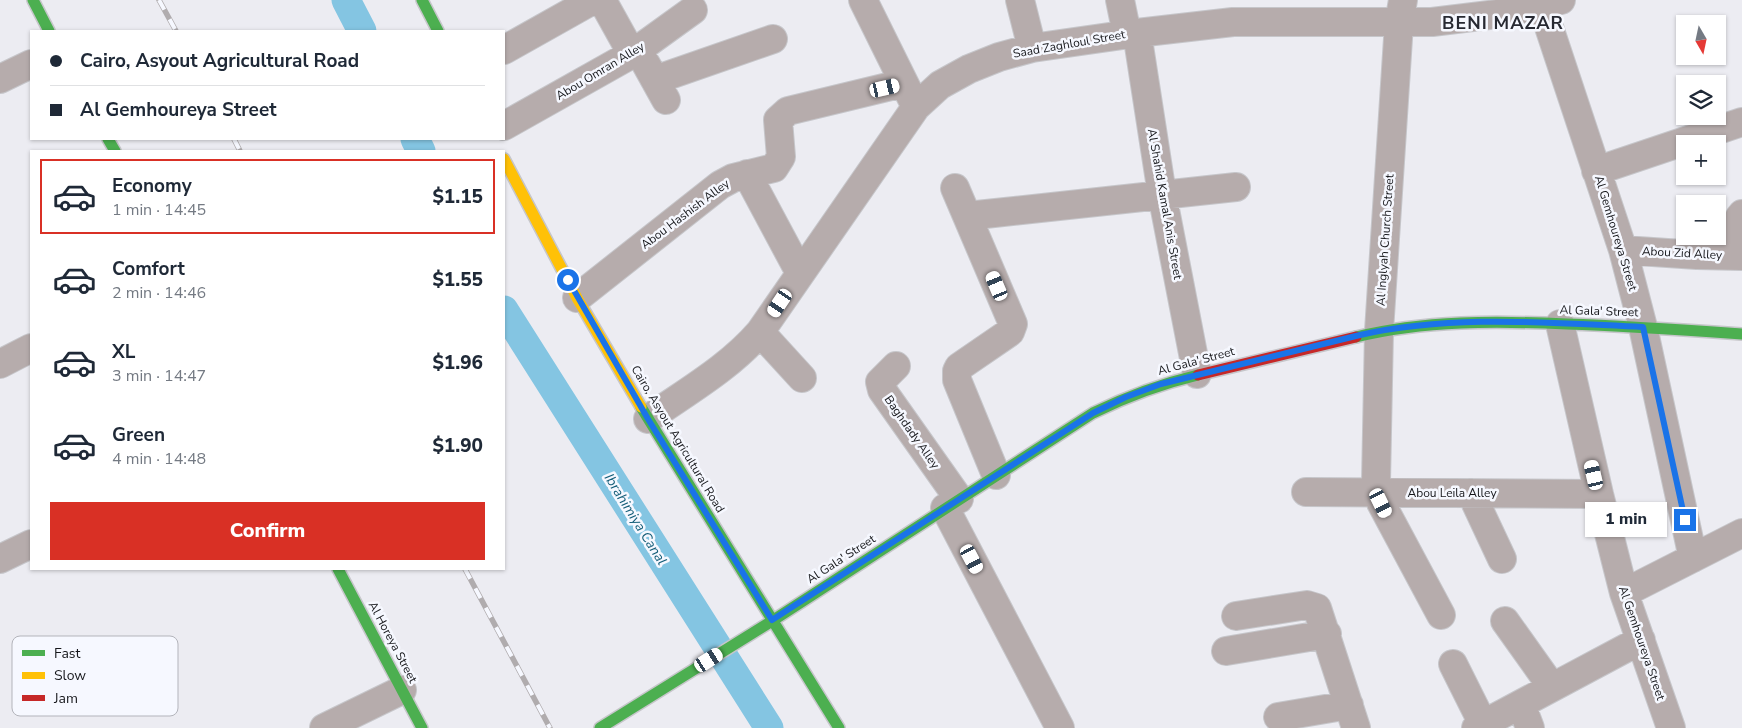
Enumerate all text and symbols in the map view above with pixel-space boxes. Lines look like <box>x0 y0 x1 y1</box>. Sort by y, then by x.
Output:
district label: BENI MAZAR <box>1442 11 1564 35</box>
north arrow <box>1676 15 1726 65</box>
map controls <box>1676 15 1726 245</box>
street label: Saad Zaghloul Street <box>1012 26 1127 62</box>
street label: Abou Omran Alley <box>553 38 648 104</box>
text: Cairo, Asyout Agricultural Road <box>80 48 359 74</box>
button: layers <box>1676 75 1726 125</box>
car <box>868 77 901 99</box>
text: Al Gemhoureya Street <box>80 97 276 123</box>
street label: Al Shahid Kamal Anis Street <box>1144 127 1186 281</box>
button: + <box>1676 135 1726 185</box>
text: Economy <box>112 173 192 199</box>
street label: Al Inglyah Church Street <box>1372 173 1398 306</box>
street label: Al Gemhoureya Street <box>1591 173 1641 293</box>
icon: car <box>52 174 97 219</box>
street label: Abou Hashish Alley <box>637 175 733 253</box>
text: $1.15 <box>432 184 483 210</box>
button: − <box>1676 195 1726 245</box>
text: 1 min · 14:45 <box>112 199 206 221</box>
street label: Abou Zid Alley <box>1641 243 1723 263</box>
text: Comfort <box>112 256 185 282</box>
icon: car <box>52 257 97 302</box>
text: $1.55 <box>432 267 483 293</box>
route start <box>557 269 579 291</box>
car <box>984 269 1009 303</box>
text: 2 min · 14:46 <box>112 282 206 304</box>
car <box>765 286 794 320</box>
street label: Al Gala' Street <box>1559 302 1639 320</box>
text: XL <box>112 339 135 365</box>
icon: car <box>52 340 97 385</box>
street label: Al Gala' Street <box>1156 343 1237 379</box>
text: $1.96 <box>432 350 483 376</box>
street label: Cairo, Asyout Agricultural Road <box>628 362 728 516</box>
text: 3 min · 14:47 <box>112 365 206 387</box>
street label: Baghdady Alley <box>881 392 944 473</box>
text: Green <box>112 422 165 448</box>
icon: car <box>52 423 97 468</box>
text: $1.90 <box>432 433 483 459</box>
text: 4 min · 14:48 <box>112 448 206 470</box>
car <box>1583 459 1604 491</box>
water label: Ibrahimiya Canal <box>600 470 671 569</box>
street label: Abou Leila Alley <box>1407 485 1497 501</box>
car <box>1367 486 1394 520</box>
button: Confirm <box>50 502 485 560</box>
callout: 1 min <box>1585 502 1668 538</box>
text: 1 min <box>1605 508 1647 530</box>
route end <box>1674 509 1696 531</box>
street label: Al Gala' Street <box>804 530 879 587</box>
car <box>958 542 985 576</box>
street label: Al Gemhoureya Street <box>1615 584 1669 703</box>
street label: Al Horeya Street <box>365 599 422 686</box>
legend <box>12 636 178 716</box>
text: Fast <box>54 644 80 663</box>
car <box>692 646 725 674</box>
text: Slow <box>54 666 86 685</box>
text: Jam <box>53 689 78 708</box>

